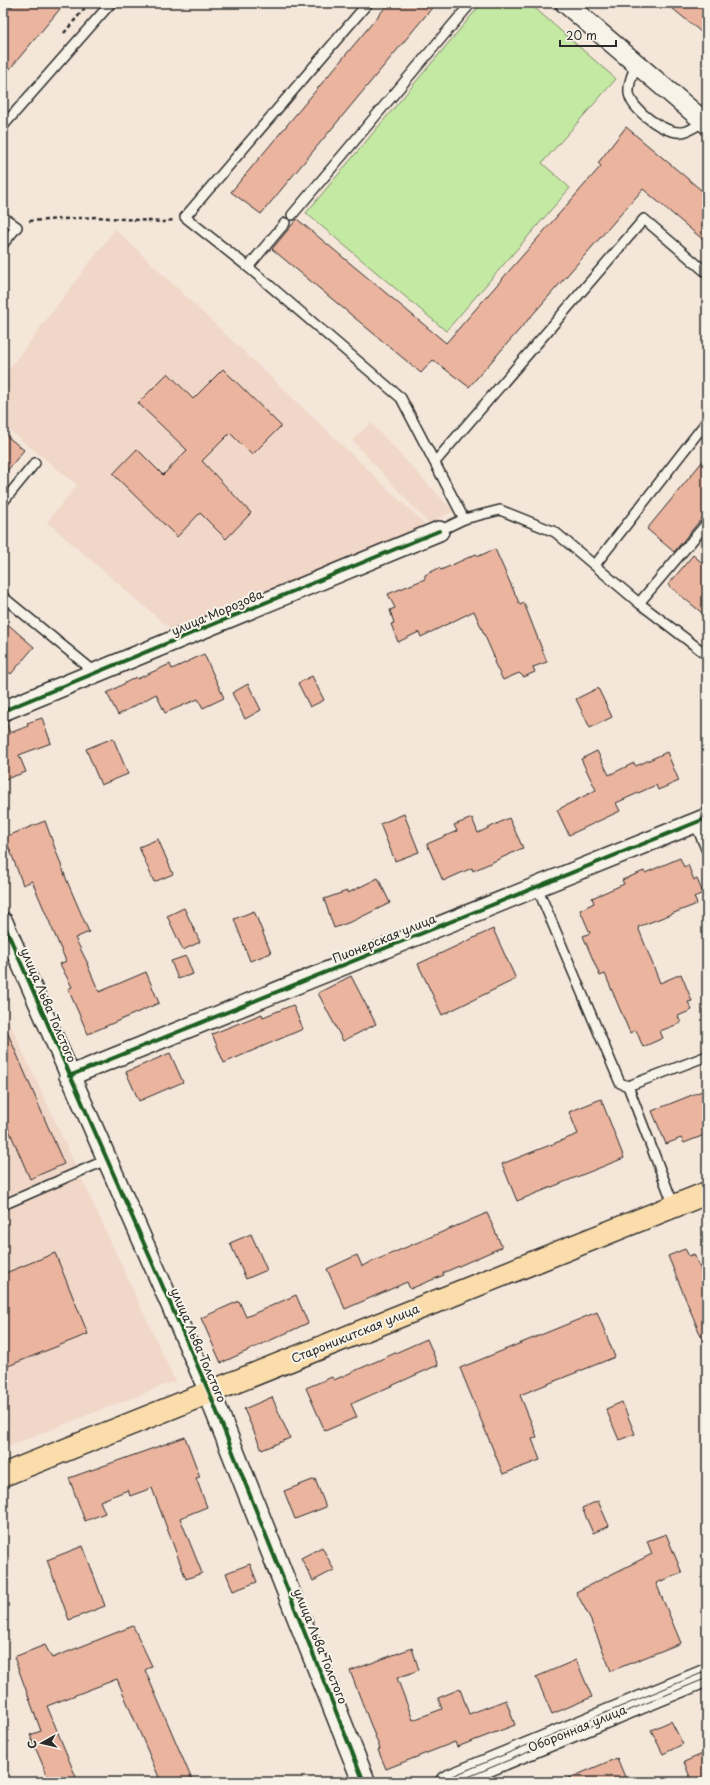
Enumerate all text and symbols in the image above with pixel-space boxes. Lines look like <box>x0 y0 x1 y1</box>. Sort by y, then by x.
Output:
scale bar <box>560 22 616 48</box>
text: 20 m <box>566 26 597 44</box>
street label: улица Морозова <box>168 584 266 639</box>
street label: Пионерская улица <box>329 909 439 967</box>
street label: улица Льва Толстого <box>17 945 81 1065</box>
street label: улица Льва Толстого <box>167 1285 231 1405</box>
street label: Староникитская улица <box>288 1299 422 1367</box>
street label: улица Льва Толстого <box>290 1586 352 1707</box>
street label: Оборонная улица <box>525 1700 629 1756</box>
north arrow <box>22 1723 62 1763</box>
text: С <box>23 1739 41 1750</box>

